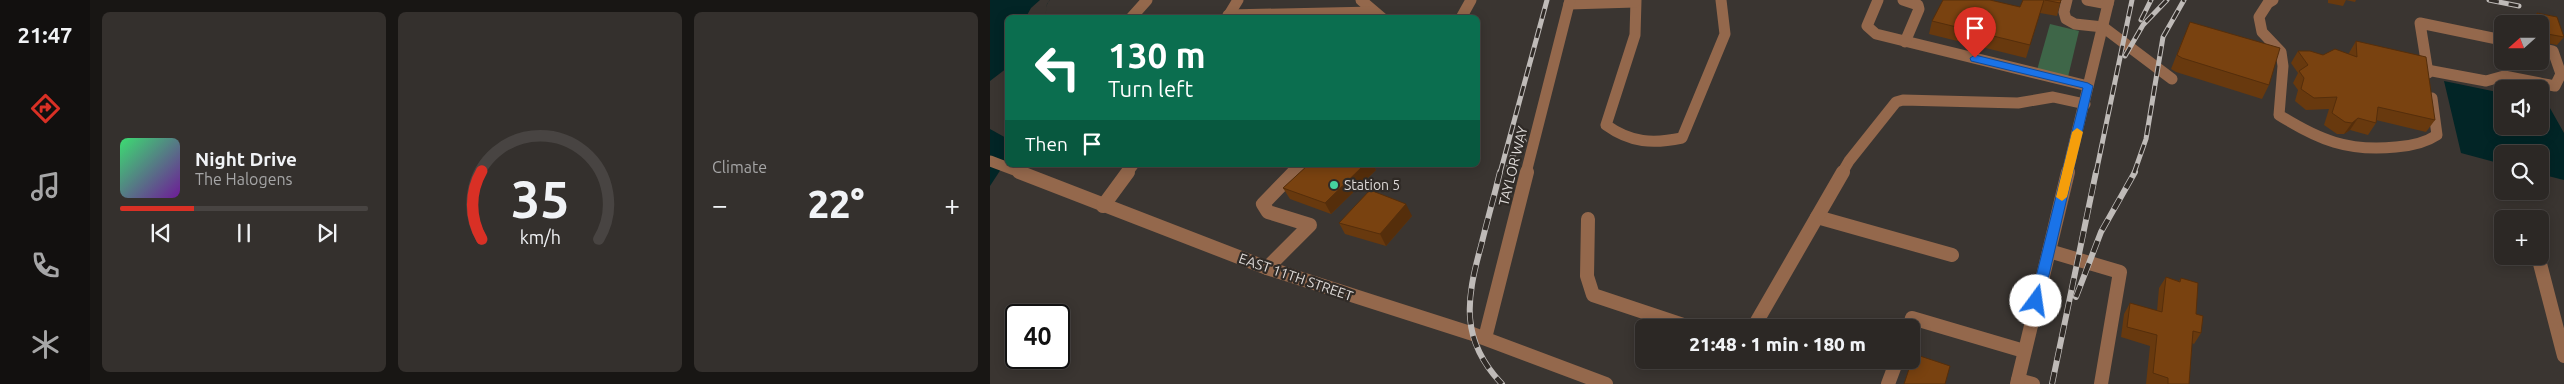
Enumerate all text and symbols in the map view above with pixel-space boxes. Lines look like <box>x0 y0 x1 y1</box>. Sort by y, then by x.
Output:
pin <box>1954 7 1996 58</box>
icon: arrive <box>1961 14 1989 42</box>
north arrow <box>2494 15 2549 70</box>
map controls <box>2494 15 2549 265</box>
text: 21:47 <box>17 22 73 47</box>
icon: left <box>1025 35 1090 100</box>
text: 130 m <box>1108 35 1206 75</box>
text: Turn left <box>1108 76 1193 101</box>
button: sound <box>2494 80 2549 135</box>
icon: directions <box>28 91 63 126</box>
street label: TAYLOR WAY <box>1495 124 1531 208</box>
icon: arrive <box>1078 130 1106 158</box>
text: Then <box>1025 133 1068 155</box>
button: search <box>2494 145 2549 200</box>
text: Night Drive <box>195 148 297 170</box>
text: Climate <box>712 158 767 176</box>
icon: music <box>28 169 63 204</box>
text: The Halogens <box>195 170 293 188</box>
text: 35 <box>511 170 569 228</box>
place label: Station 5 <box>1344 177 1400 193</box>
marker: Station 5 <box>1328 179 1340 191</box>
text: 22° <box>808 183 864 225</box>
text: − <box>712 189 728 220</box>
text: + <box>944 189 960 220</box>
button: + <box>2494 210 2549 265</box>
icon: previous <box>147 219 175 247</box>
icon: pause <box>230 219 258 247</box>
icon: next <box>313 219 341 247</box>
text: km/h <box>519 227 561 247</box>
icon: phone <box>28 248 63 283</box>
street label: EAST 11TH STREET <box>1237 250 1355 304</box>
position arrow <box>2009 274 2061 326</box>
speed limit sign: 40 <box>1005 304 1070 369</box>
icon: climate <box>28 327 63 362</box>
text: 21:48 · 1 min · 180 m <box>1689 333 1866 355</box>

